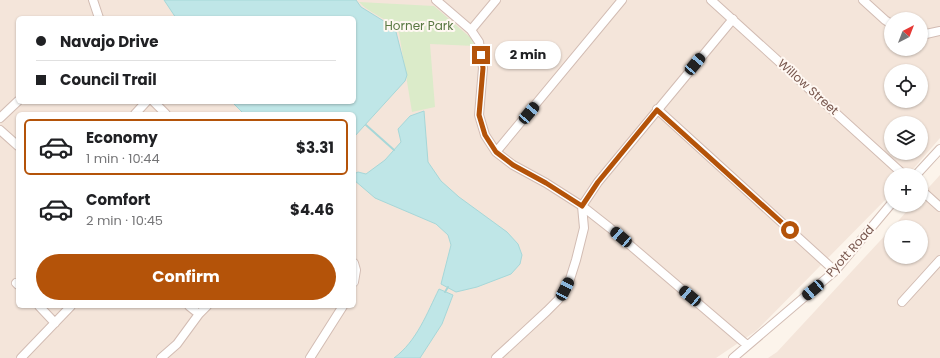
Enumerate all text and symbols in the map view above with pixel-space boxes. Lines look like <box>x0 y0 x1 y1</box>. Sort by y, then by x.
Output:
north arrow <box>884 12 928 56</box>
map controls <box>884 12 928 264</box>
park label: Horner Park <box>385 17 454 34</box>
text: Navajo Drive <box>60 31 159 52</box>
callout: 2 min <box>495 41 561 69</box>
text: 2 min <box>510 45 546 64</box>
route end <box>472 46 490 64</box>
car <box>683 51 707 77</box>
street label: Willow Street <box>774 55 842 119</box>
button: locate <box>884 64 928 108</box>
text: Council Trail <box>60 69 157 90</box>
car <box>517 100 541 126</box>
button: layers <box>884 116 928 160</box>
text: Economy <box>86 127 158 148</box>
icon: car <box>38 129 74 165</box>
text: $3.31 <box>296 137 334 158</box>
text: 1 min · 10:44 <box>86 149 160 168</box>
button: + <box>884 168 928 212</box>
text: Comfort <box>86 189 150 210</box>
icon: car <box>38 191 74 227</box>
text: $4.46 <box>290 199 334 220</box>
text: 2 min · 10:45 <box>86 211 163 230</box>
button: − <box>884 220 928 264</box>
route start <box>781 221 799 239</box>
street label: Pyott Road <box>822 221 878 280</box>
car <box>608 225 634 249</box>
button: Confirm <box>36 254 336 300</box>
car <box>554 276 576 302</box>
car <box>800 278 826 302</box>
car <box>677 284 703 308</box>

